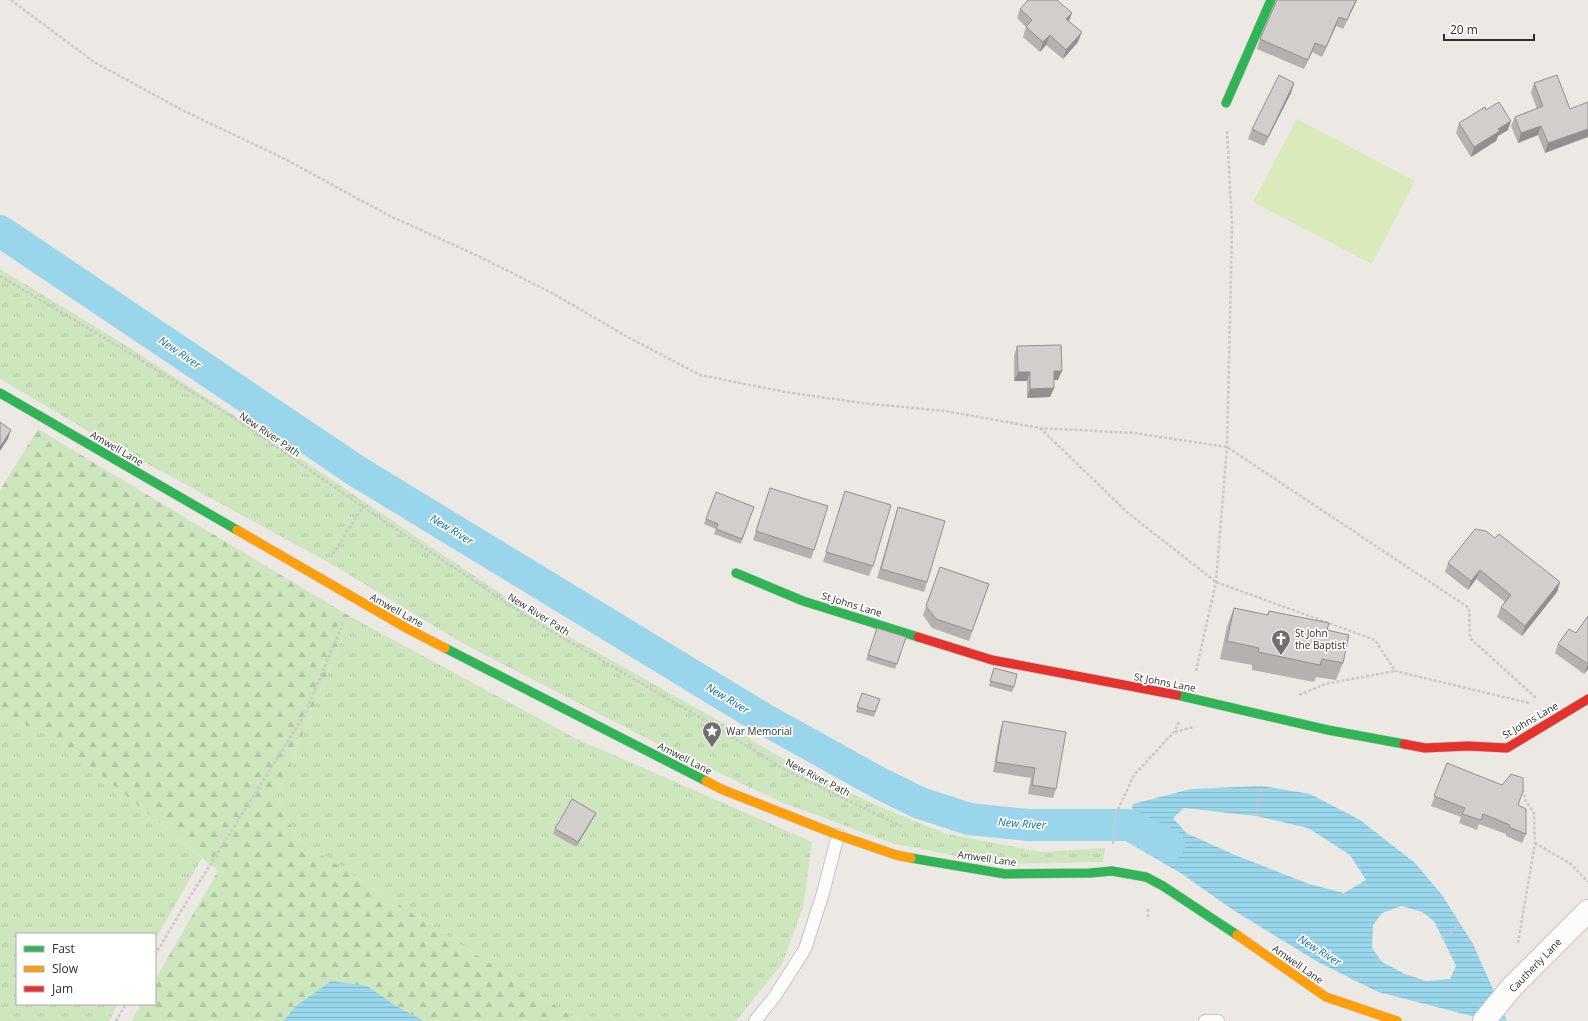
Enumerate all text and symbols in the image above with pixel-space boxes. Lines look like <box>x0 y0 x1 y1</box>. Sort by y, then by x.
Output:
scale bar <box>1444 16 1534 42</box>
text: 20 m <box>1450 21 1478 38</box>
water label: New River <box>156 332 205 372</box>
street label: New River Path <box>237 408 303 460</box>
street label: Amwell Lane <box>88 427 146 469</box>
water label: New River <box>428 510 477 548</box>
street label: St Johns Lane <box>820 588 884 620</box>
street label: New River Path <box>505 589 573 639</box>
street label: Amwell Lane <box>368 590 427 631</box>
place label: St John the Baptist <box>1295 626 1346 652</box>
church icon: St John the Baptist <box>1270 628 1292 656</box>
street label: St Johns Lane <box>1133 669 1197 695</box>
water label: New River <box>704 679 753 717</box>
street label: St Johns Lane <box>1499 698 1561 742</box>
place icon: War Memorial <box>701 720 723 748</box>
place label: War Memorial <box>726 724 792 738</box>
street label: Amwell Lane <box>655 738 715 778</box>
street label: New River Path <box>783 755 853 799</box>
water label: New River <box>998 814 1047 832</box>
street label: Amwell Lane <box>957 847 1018 869</box>
water label: New River <box>1296 931 1345 969</box>
legend <box>16 933 156 1005</box>
street label: Cautherly Lane <box>1506 935 1565 995</box>
text: Fast <box>52 940 75 957</box>
street label: Amwell Lane <box>1270 941 1327 987</box>
text: Slow <box>52 960 79 977</box>
text: Jam <box>51 980 73 997</box>

